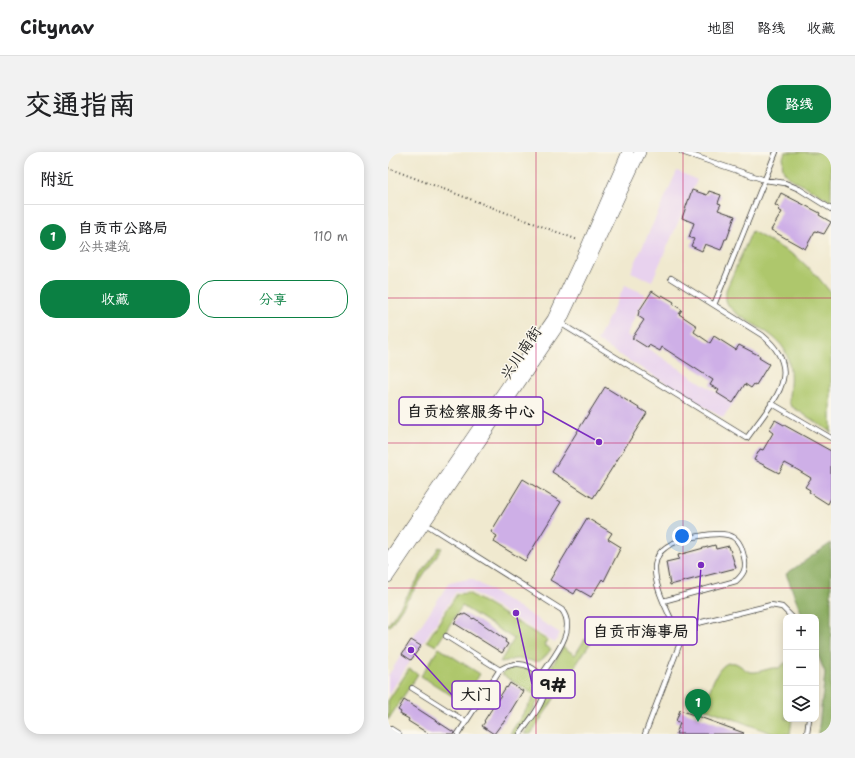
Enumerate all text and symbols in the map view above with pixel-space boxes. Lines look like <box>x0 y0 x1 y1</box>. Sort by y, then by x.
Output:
text: Citynav <box>20 15 94 40</box>
text: 地图 <box>707 19 735 37</box>
text: 路线 <box>757 19 785 37</box>
text: 收藏 <box>807 19 835 37</box>
text: 交通指南 <box>24 85 136 123</box>
button: 路线 <box>767 85 831 123</box>
text: 附近 <box>40 168 74 190</box>
text: 自贡市公路局 <box>78 218 168 238</box>
text: 1 <box>50 228 56 245</box>
text: 110 m <box>313 228 348 245</box>
text: 公共建筑 <box>78 238 130 255</box>
button: 收藏 <box>40 280 190 318</box>
button: 分享 <box>198 280 348 318</box>
street label: 兴川南街 <box>496 323 546 383</box>
callout: 自贡检察服务中心 <box>399 397 543 425</box>
text: 自贡检察服务中心 <box>407 401 535 422</box>
your location <box>672 526 692 546</box>
map controls <box>783 614 819 722</box>
button: + <box>783 614 819 650</box>
callout: 自贡市海事局 <box>585 617 697 645</box>
text: 自贡市海事局 <box>593 621 689 642</box>
button: − <box>783 650 819 686</box>
callout: 9# <box>532 670 575 698</box>
text: 9# <box>539 674 567 695</box>
callout: 大门 <box>452 681 500 709</box>
text: 大门 <box>460 684 492 705</box>
button: layers <box>783 686 819 722</box>
pin: 1 <box>685 689 711 722</box>

